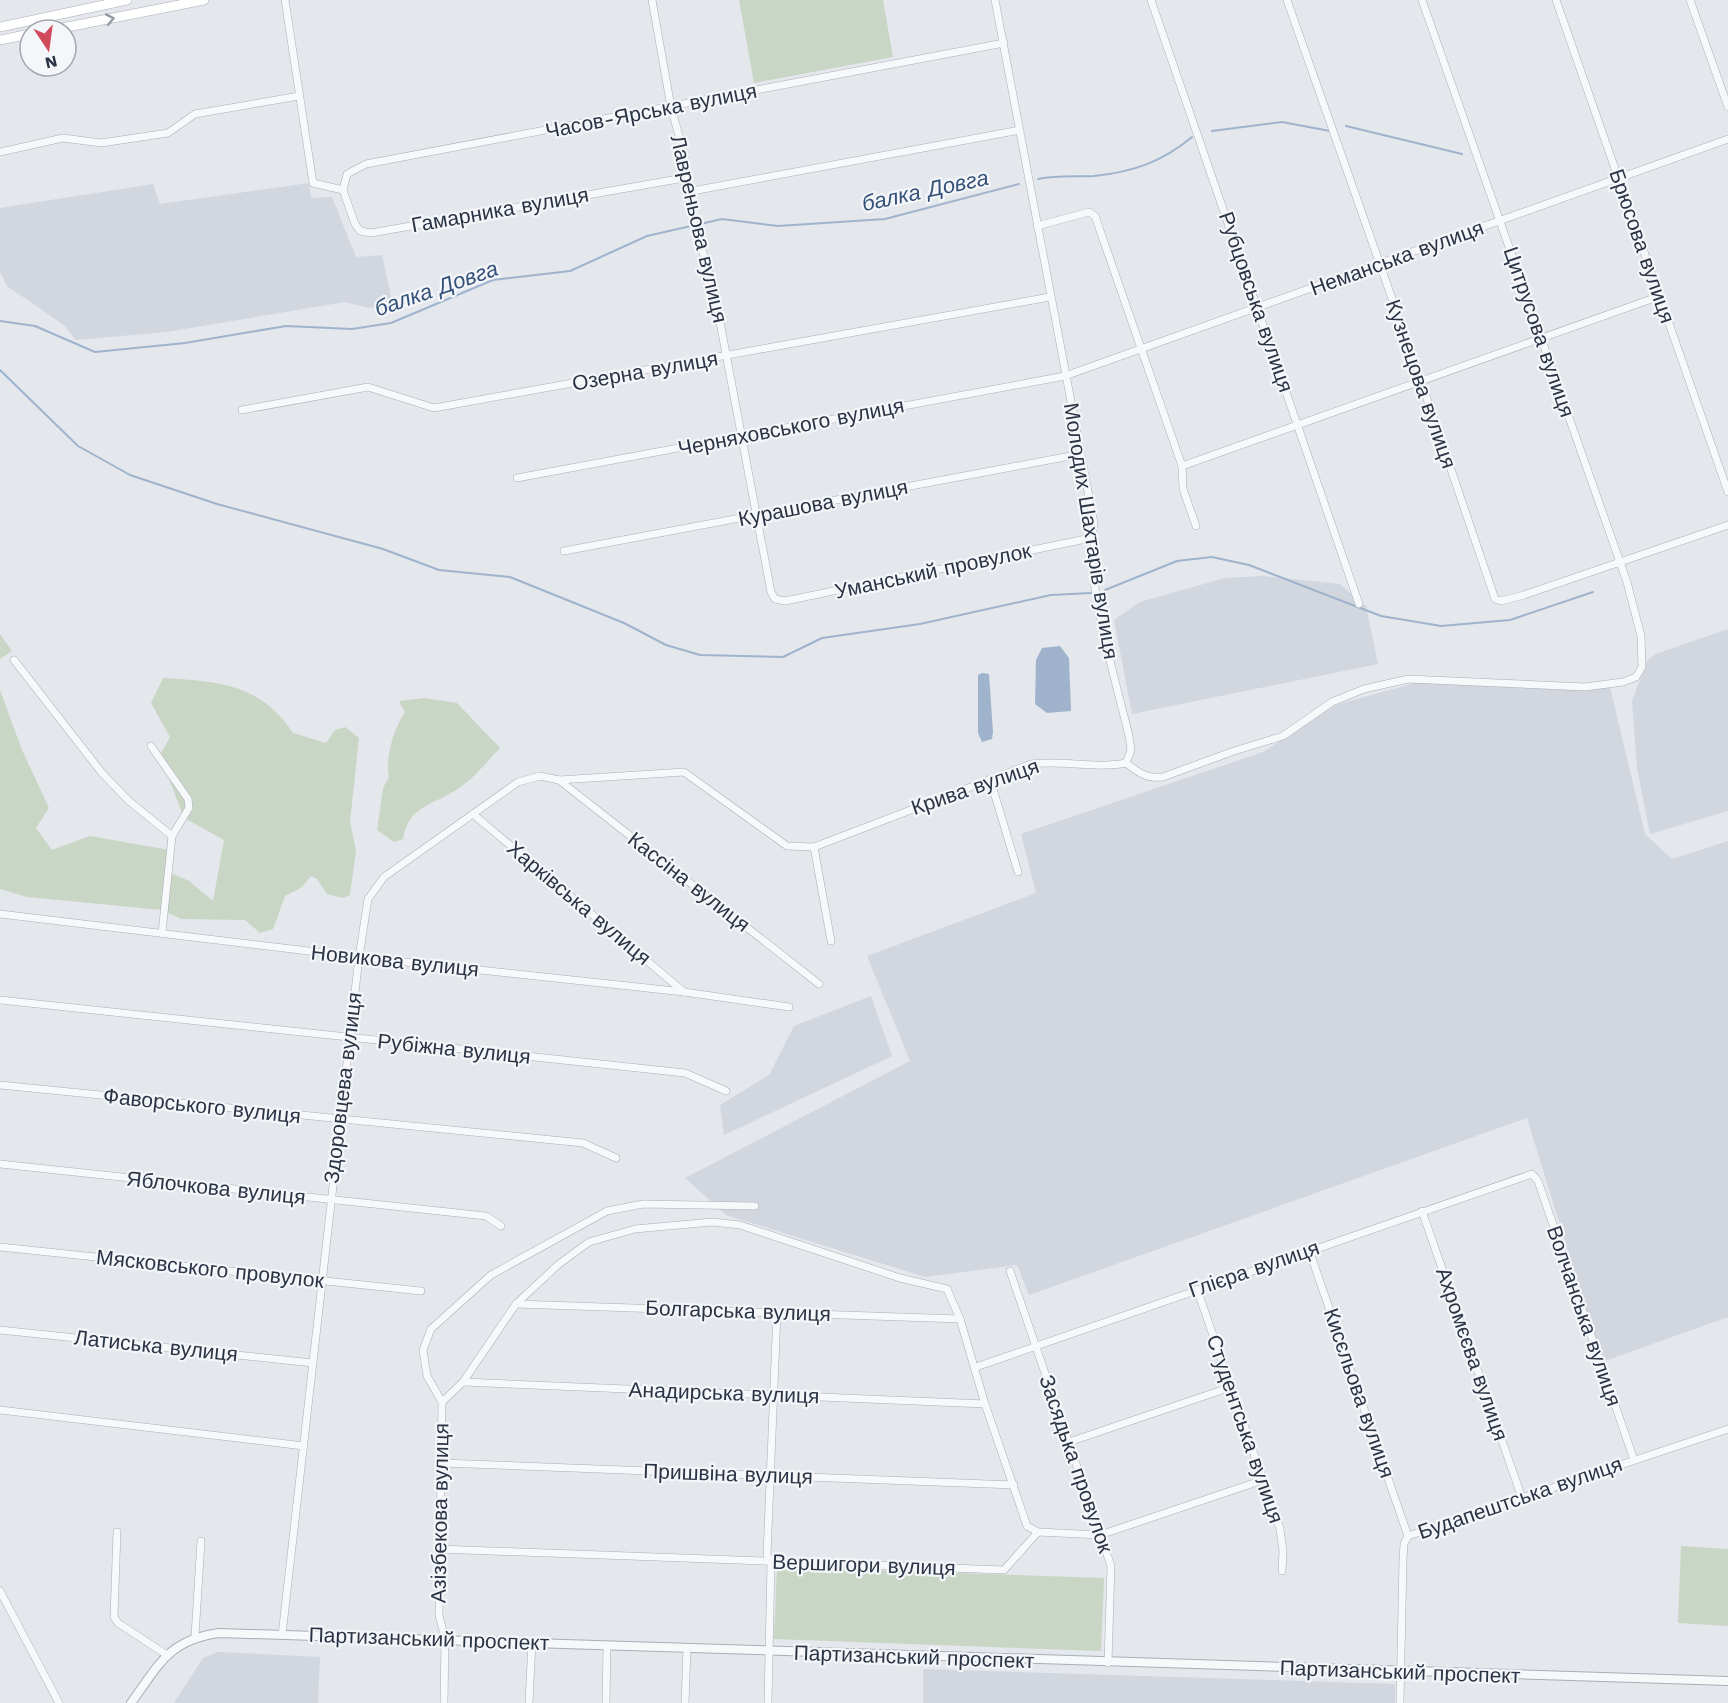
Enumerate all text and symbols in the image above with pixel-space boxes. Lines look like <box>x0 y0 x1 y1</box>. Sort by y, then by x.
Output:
one-way arrow <box>104 13 114 26</box>
north arrow <box>18 18 78 78</box>
text: N <box>43 52 59 73</box>
street label: Часов-Ярська вулиця <box>543 78 759 143</box>
street label: Лавреньова вулиця <box>666 132 733 325</box>
water label: балка Довга <box>859 165 991 216</box>
street label: Брюсова вулиця <box>1604 165 1681 326</box>
street label: Гамарника вулиця <box>409 182 591 237</box>
street label: Рубцовська вулиця <box>1214 208 1299 395</box>
street label: Неманська вулиця <box>1307 215 1487 301</box>
street label: Цитрусова вулиця <box>1499 243 1580 420</box>
water label: балка Довга <box>371 256 501 321</box>
street label: Кузнецова вулиця <box>1381 296 1462 472</box>
street label: Озерна вулиця <box>570 345 720 396</box>
street label: Черняховського вулиця <box>676 392 906 461</box>
street label: Молодих Шахтарів вулиця <box>1059 401 1124 661</box>
street label: Курашова вулиця <box>736 474 910 531</box>
street label: Уманський провулок <box>832 537 1034 604</box>
street label: Крива вулиця <box>908 753 1042 820</box>
street label: Кассіна вулиця <box>623 826 755 937</box>
street label: Харківська вулиця <box>502 835 656 970</box>
street label: Новикова вулиця <box>310 939 480 982</box>
street label: Здоровцева вулиця <box>318 991 367 1185</box>
street label: Рубіжна вулиця <box>376 1028 532 1069</box>
street label: Фаворського вулиця <box>102 1083 302 1128</box>
street label: Яблочкова вулиця <box>125 1166 307 1209</box>
street label: Волчанська вулиця <box>1542 1222 1627 1409</box>
street label: Глієра вулиця <box>1185 1234 1322 1303</box>
street label: Мясковського провулок <box>95 1244 326 1293</box>
street label: Ахромєєва вулиця <box>1431 1264 1514 1444</box>
street label: Болгарська вулиця <box>645 1295 831 1326</box>
street label: Кисєльова вулиця <box>1319 1305 1400 1481</box>
street label: Латиська вулиця <box>73 1324 239 1367</box>
street label: Студентська вулиця <box>1201 1331 1289 1526</box>
street label: Засядька провулок <box>1034 1371 1119 1557</box>
street label: Анадирська вулиця <box>628 1377 820 1408</box>
street label: Азізбекова вулиця <box>425 1423 454 1603</box>
street label: Будапештська вулиця <box>1414 1451 1625 1544</box>
street label: Пришвіна вулиця <box>643 1458 813 1489</box>
street label: Вершигори вулиця <box>772 1549 956 1580</box>
street label: Партизанський проспект <box>308 1622 550 1655</box>
street label: Партизанський проспект <box>793 1640 1035 1673</box>
street label: Партизанський проспект <box>1279 1655 1521 1688</box>

